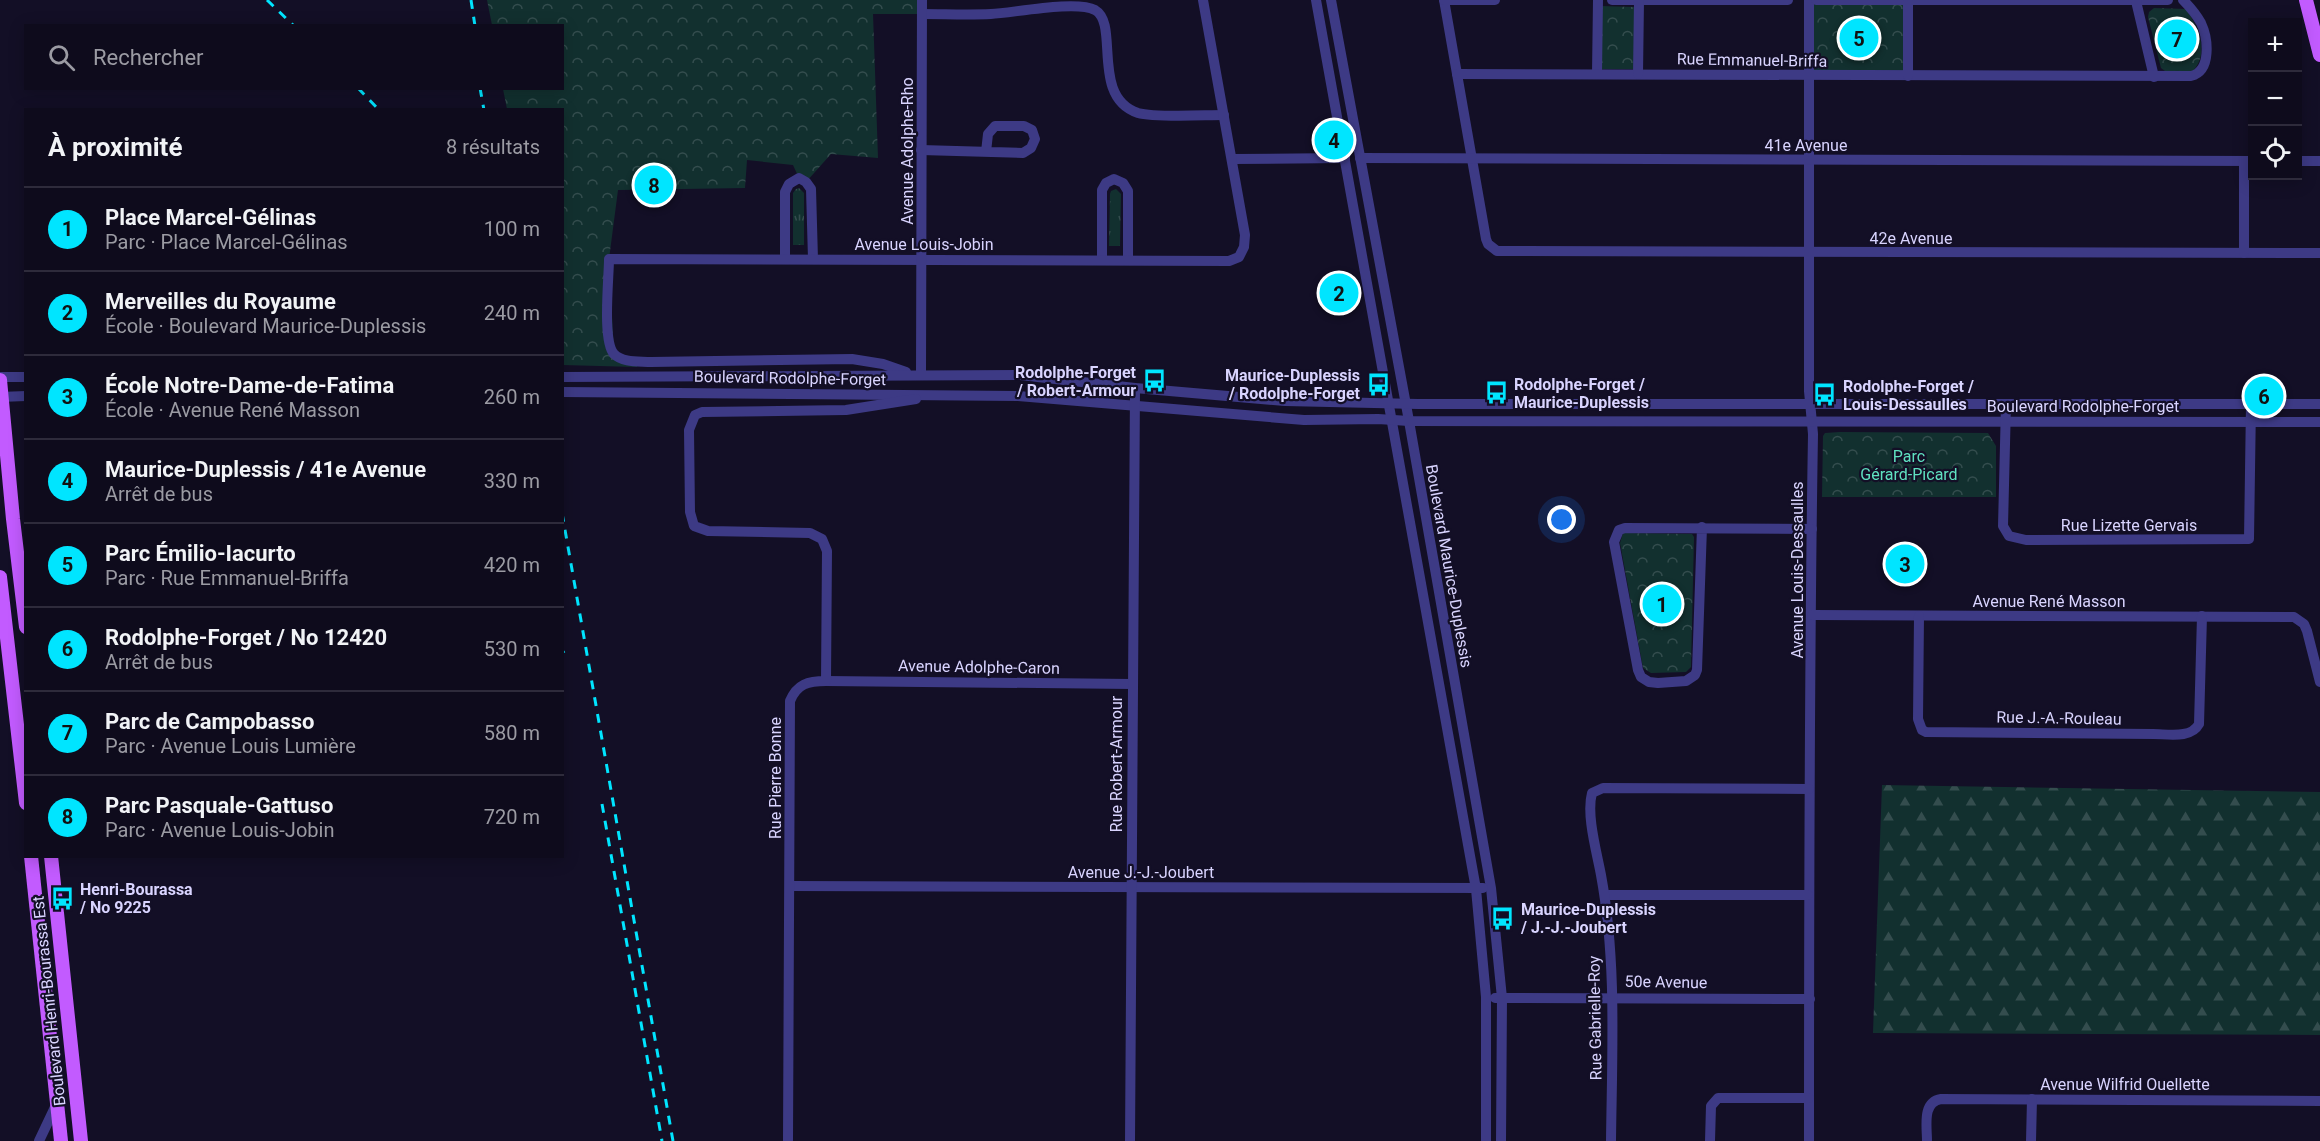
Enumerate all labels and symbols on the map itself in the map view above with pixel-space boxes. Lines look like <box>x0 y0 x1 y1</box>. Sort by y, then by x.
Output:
pin: 5 <box>1840 15 1878 60</box>
pin: 7 <box>2158 16 2196 62</box>
street label: Rue Emmanuel-Briffa <box>1677 49 1827 71</box>
street label: Avenue Adolphe-Rho <box>898 77 917 225</box>
pin: 4 <box>1314 118 1354 162</box>
street label: 41e Avenue <box>1765 136 1847 155</box>
pin: 8 <box>634 162 674 207</box>
street label: 42e Avenue <box>1870 229 1952 248</box>
street label: Avenue Louis-Jobin <box>854 235 994 254</box>
pin: 2 <box>1320 270 1358 316</box>
place label: Rodolphe-Forget / Robert-Armour <box>1015 363 1137 400</box>
place label: Maurice-Duplessis / Rodolphe-Forget <box>1225 366 1361 403</box>
street label: Boulevard Rodolphe-Forget <box>694 367 886 389</box>
bus stop icon: Rodolphe-Forget / Robert-Armour <box>1141 368 1167 394</box>
bus stop icon: Maurice-Duplessis / Rodolphe-Forget <box>1365 371 1391 397</box>
pin: 6 <box>2244 374 2284 418</box>
place label: Rodolphe-Forget / Maurice-Duplessis <box>1514 375 1649 412</box>
place label: Rodolphe-Forget / Louis-Dessaulles <box>1843 377 1974 414</box>
bus stop icon: Rodolphe-Forget / Maurice-Duplessis <box>1483 380 1509 406</box>
bus stop icon: Rodolphe-Forget / Louis-Dessaulles <box>1812 382 1838 408</box>
street label: Boulevard Rodolphe-Forget <box>1987 397 2179 416</box>
park label: Parc Gérard-Picard <box>1860 447 1958 484</box>
street label: Boulevard Maurice-Duplessis <box>1422 463 1476 669</box>
street label: Avenue Louis-Dessaulles <box>1788 482 1807 658</box>
your location <box>1547 505 1576 534</box>
street label: Rue Lizette Gervais <box>2061 516 2197 535</box>
pin: 3 <box>1886 542 1924 586</box>
pin: 1 <box>1642 582 1682 626</box>
street label: Avenue René Masson <box>1972 592 2126 611</box>
street label: Avenue Adolphe-Caron <box>898 656 1060 678</box>
street label: Rue Robert-Armour <box>1107 695 1126 832</box>
street label: Rue J.-A.-Rouleau <box>1996 707 2122 729</box>
street label: Rue Pierre Bonne <box>766 717 785 839</box>
street label: Avenue J.-J.-Joubert <box>1068 863 1214 882</box>
place label: Henri-Bourassa / No 9225 <box>79 880 193 917</box>
bus stop icon: Henri-Bourassa / No 9225 <box>49 885 75 911</box>
street label: Boulevard Henri-Bourassa Est <box>29 895 69 1107</box>
place label: Maurice-Duplessis / J.-J.-Joubert <box>1520 900 1656 937</box>
bus stop icon: Maurice-Duplessis / J.-J.-Joubert <box>1490 905 1516 931</box>
street label: Rue Gabrielle-Roy <box>1584 955 1606 1080</box>
street label: 50e Avenue <box>1624 972 1708 992</box>
street label: Avenue Wilfrid Ouellette <box>2040 1075 2210 1094</box>

